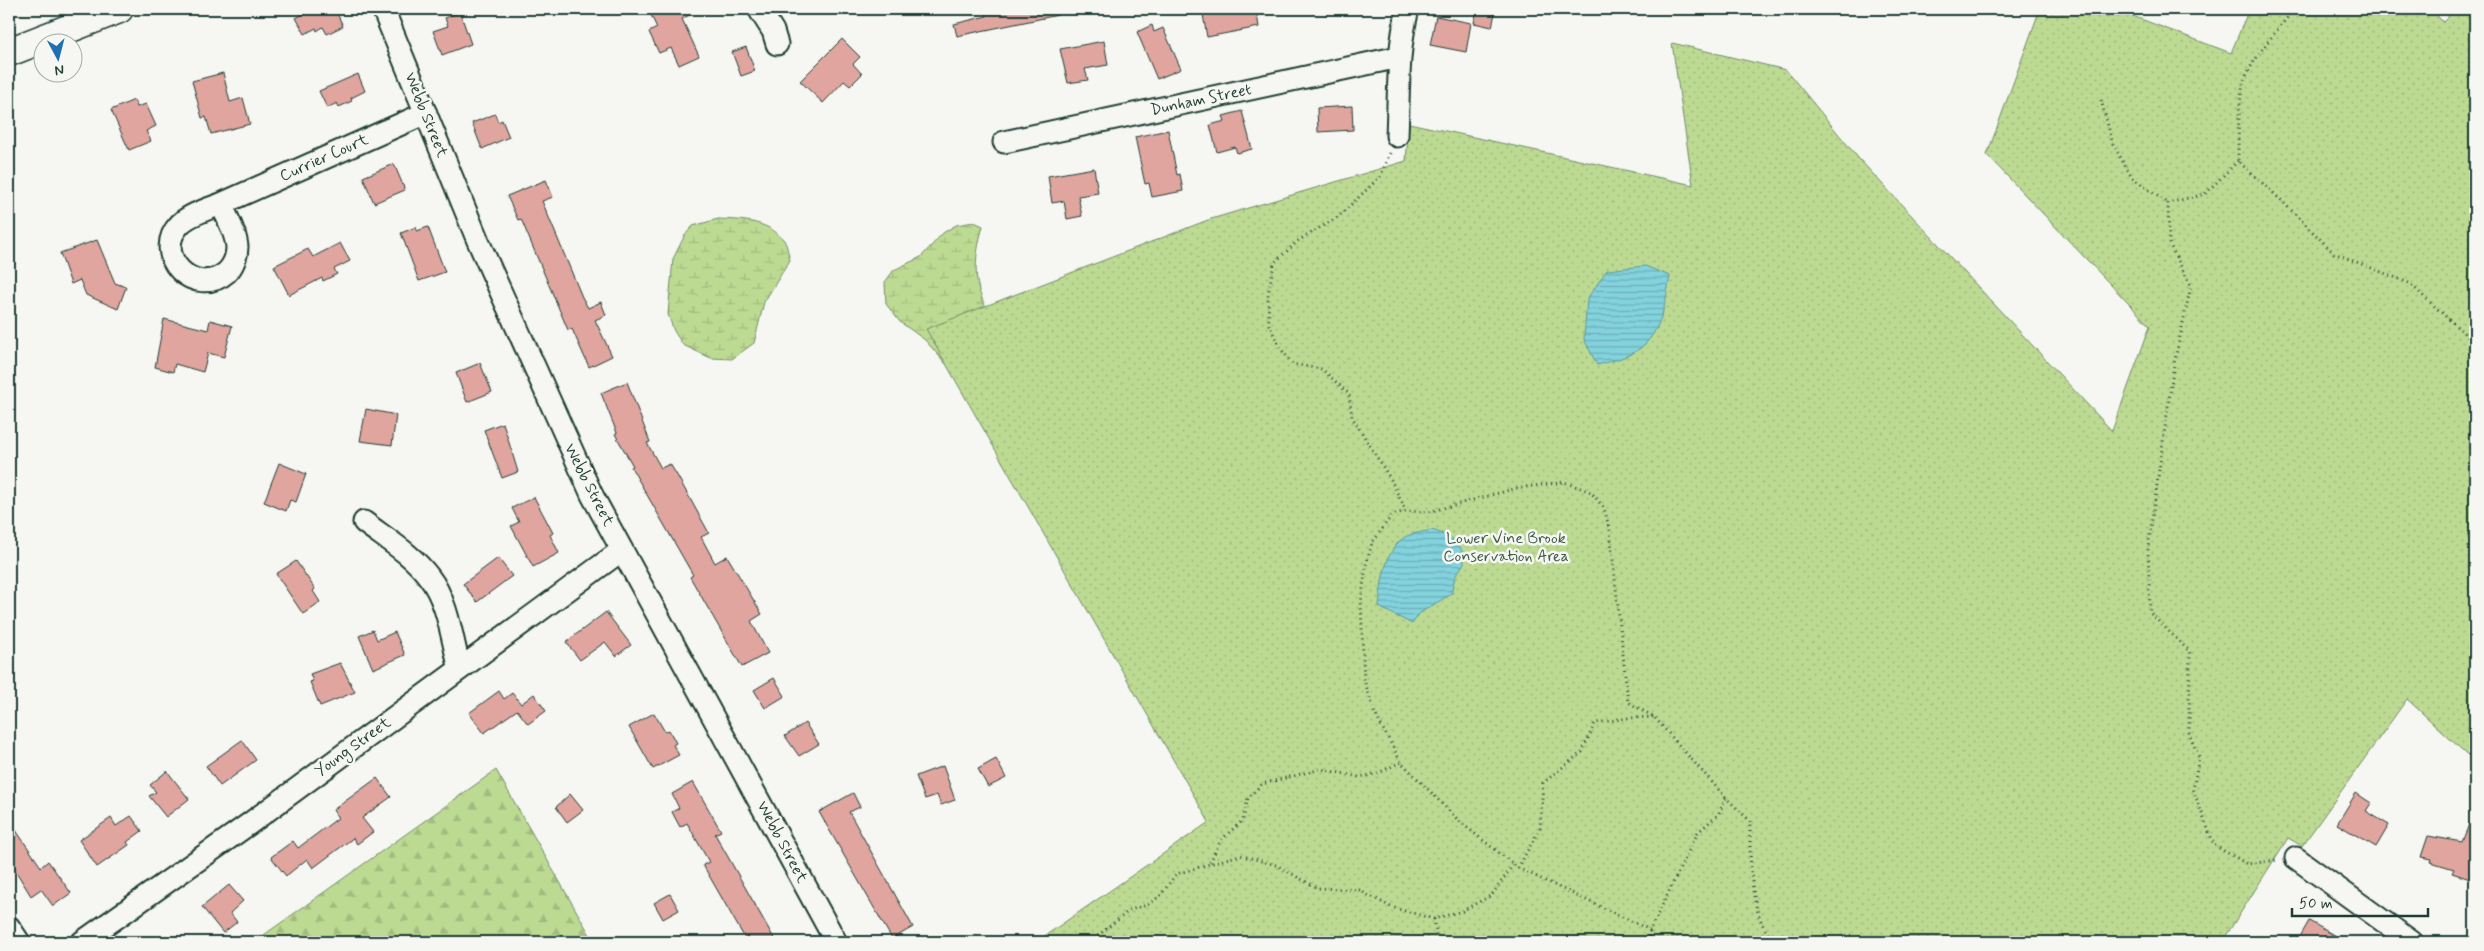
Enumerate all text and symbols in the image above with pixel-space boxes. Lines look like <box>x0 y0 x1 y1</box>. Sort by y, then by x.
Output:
north arrow <box>32 32 82 82</box>
text: N <box>54 60 65 79</box>
street label: Webb Street <box>399 69 453 161</box>
street label: Dunham Street <box>1149 79 1253 121</box>
street label: Currier Court <box>277 129 372 187</box>
street label: Webb Street <box>559 440 619 530</box>
park label: Lower Vine Brook Conservation Area <box>1443 528 1569 567</box>
street label: Young Street <box>311 712 396 782</box>
street label: Webb Street <box>752 797 813 887</box>
scale bar <box>2292 886 2428 918</box>
text: 50 m <box>2299 894 2333 914</box>

